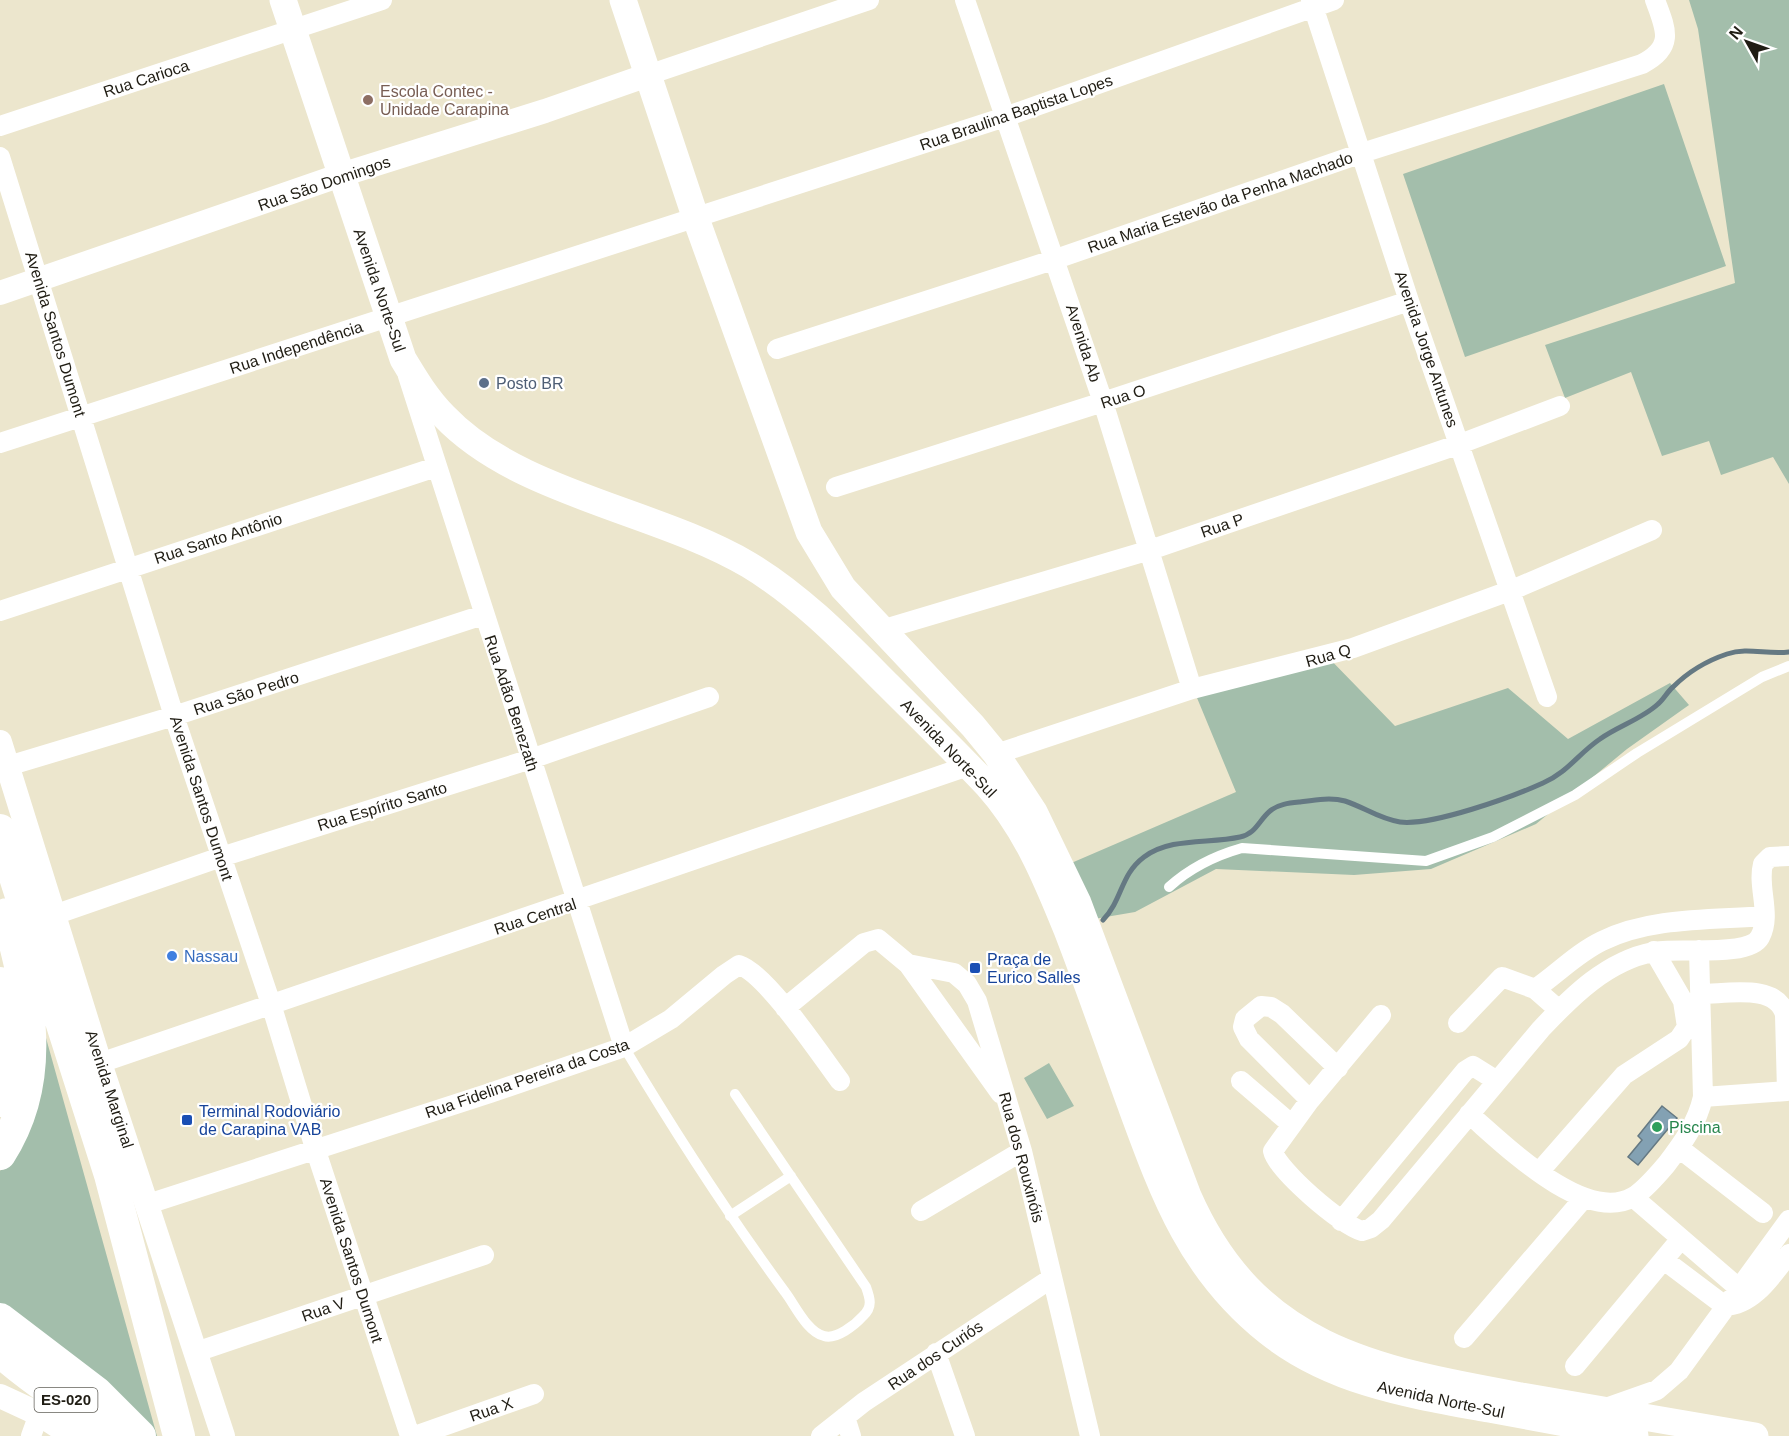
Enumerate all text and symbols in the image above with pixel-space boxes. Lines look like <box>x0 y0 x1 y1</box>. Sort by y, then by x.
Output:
north arrow <box>1717 12 1777 72</box>
text: N <box>1726 23 1746 43</box>
street label: Rua Carioca <box>101 57 191 100</box>
street label: Rua Braulina Baptista Lopes <box>918 71 1115 154</box>
place label: Escola Contec - Unidade Carapina <box>380 83 509 118</box>
marker: Escola Contec - Unidade Carapina <box>361 93 375 107</box>
street label: Rua Maria Estevão da Penha Machado <box>1085 149 1355 256</box>
street label: Rua São Domingos <box>256 153 393 214</box>
street label: Avenida Norte-Sul <box>350 226 409 354</box>
street label: Avenida Santos Dumont <box>22 249 89 420</box>
street label: Avenida Jorge Antunes <box>1392 269 1461 430</box>
street label: Avenida Ab <box>1063 302 1104 384</box>
street label: Rua Independência <box>228 318 365 377</box>
place label: Posto BR <box>496 375 564 392</box>
marker: Posto BR <box>477 376 491 390</box>
street label: Rua O <box>1099 381 1148 412</box>
street label: Rua Santo Antônio <box>152 510 284 567</box>
street label: Rua P <box>1198 510 1246 541</box>
street label: Rua Adão Benezath <box>481 633 542 773</box>
street label: Rua Q <box>1304 641 1353 670</box>
street label: Rua São Pedro <box>192 668 301 718</box>
street label: Avenida Norte-Sul <box>898 696 1000 801</box>
street label: Avenida Santos Dumont <box>167 714 236 883</box>
street label: Rua Espírito Santo <box>315 779 449 834</box>
street label: Rua Central <box>492 895 578 938</box>
place label: Nassau <box>184 948 238 965</box>
marker: Nassau <box>165 949 179 963</box>
place label: Praça de Eurico Salles <box>987 951 1080 986</box>
marker: Praça de Eurico Salles <box>968 961 982 975</box>
street label: Avenida Marginal <box>82 1028 137 1150</box>
street label: Rua Fidelina Pereira da Costa <box>423 1036 631 1121</box>
street label: Rua dos Rouxinóis <box>996 1090 1047 1224</box>
place label: Terminal Rodoviário de Carapina VAB <box>199 1103 340 1138</box>
marker: Terminal Rodoviário de Carapina VAB <box>180 1113 194 1127</box>
place label: Piscina <box>1669 1119 1721 1136</box>
marker: Piscina <box>1650 1120 1664 1134</box>
street label: Avenida Santos Dumont <box>317 1176 386 1345</box>
street label: Rua V <box>299 1294 347 1325</box>
street label: Rua dos Curiós <box>885 1318 986 1393</box>
street label: Avenida Norte-Sul <box>1376 1378 1506 1421</box>
road number: ES-020 <box>34 1388 98 1412</box>
street label: Rua X <box>467 1394 515 1425</box>

